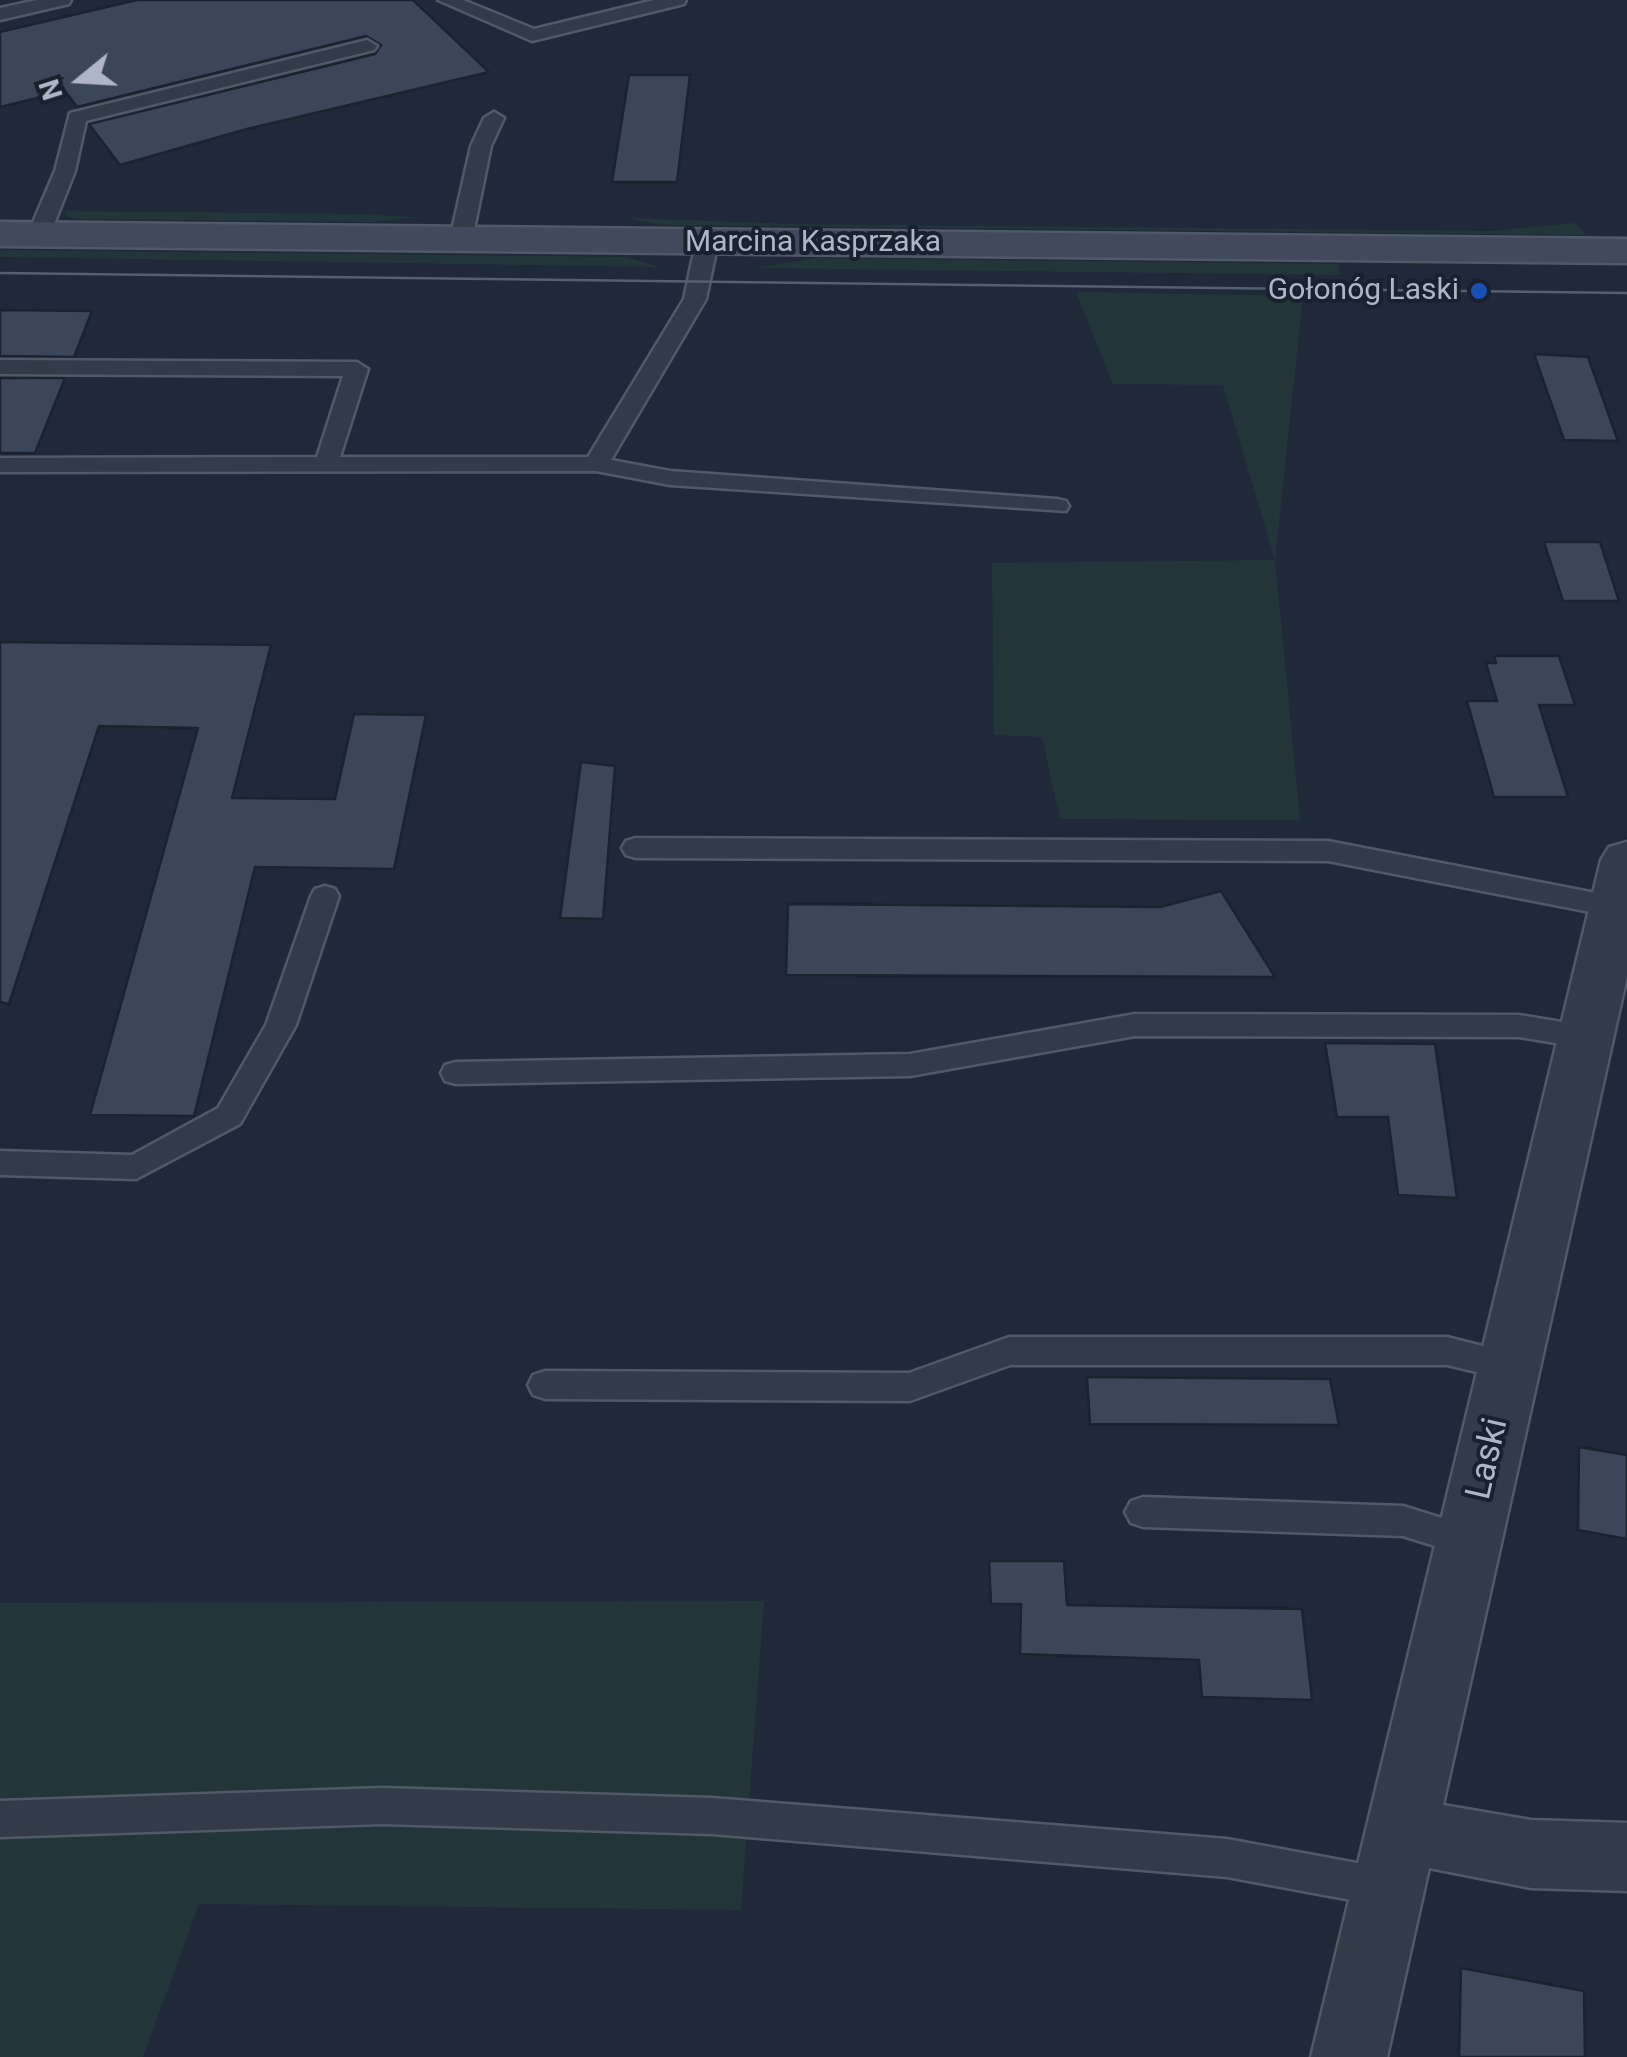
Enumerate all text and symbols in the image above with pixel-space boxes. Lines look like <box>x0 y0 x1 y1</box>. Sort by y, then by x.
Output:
north arrow <box>30 30 130 130</box>
text: N <box>32 75 70 104</box>
street label: Marcina Kasprzaka <box>685 225 941 261</box>
place label: Gołonóg Laski <box>1268 273 1459 309</box>
marker: Gołonóg Laski <box>1468 280 1490 302</box>
street label: Laski <box>1459 1414 1519 1504</box>

